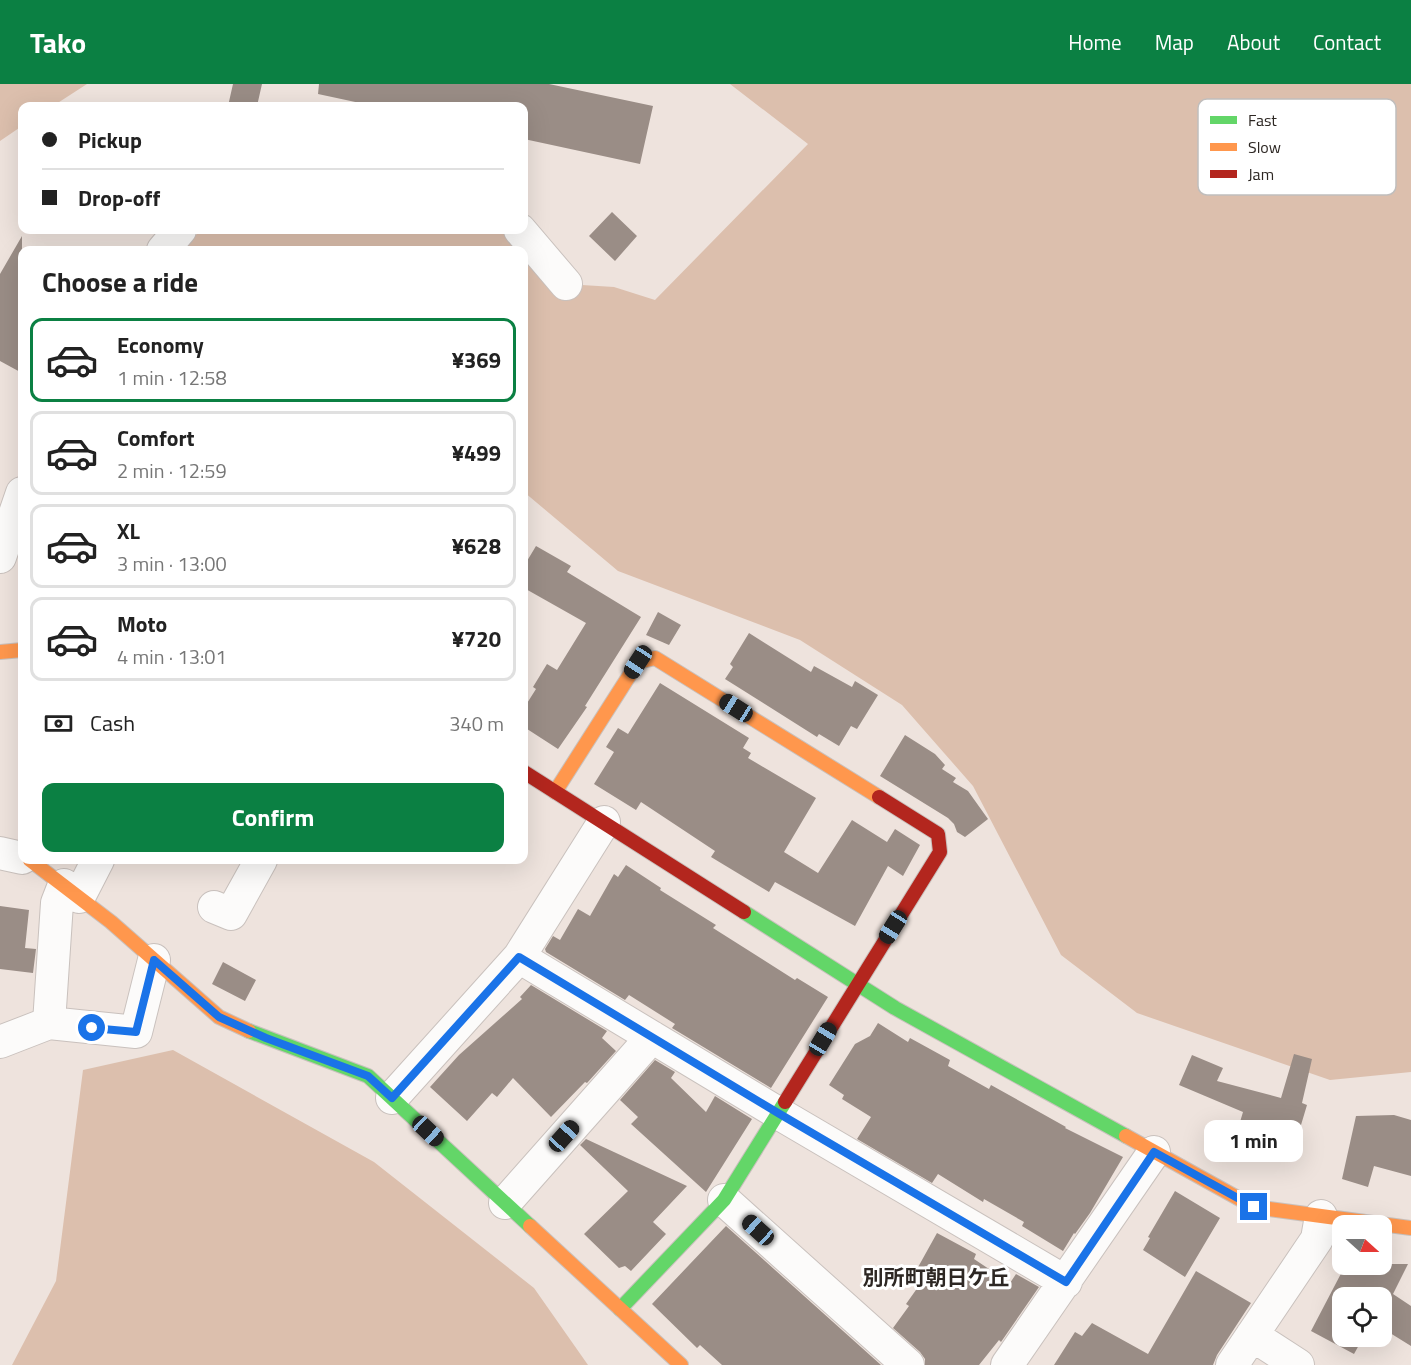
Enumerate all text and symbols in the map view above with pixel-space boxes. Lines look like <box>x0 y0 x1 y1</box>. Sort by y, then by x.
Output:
text: Tako <box>30 21 86 64</box>
text: Home <box>1068 26 1122 58</box>
text: Map <box>1155 26 1194 58</box>
text: About <box>1227 26 1280 58</box>
text: Contact <box>1313 26 1381 58</box>
legend <box>1198 99 1396 195</box>
text: Fast <box>1248 108 1277 132</box>
text: Pickup <box>78 123 142 157</box>
text: Slow <box>1248 135 1281 159</box>
text: Jam <box>1248 162 1274 186</box>
text: Drop-off <box>78 181 160 215</box>
text: Choose a ride <box>42 261 198 302</box>
text: Economy <box>117 328 204 362</box>
icon: car <box>45 333 99 387</box>
text: ¥369 <box>452 343 501 377</box>
text: 1 min · 12:58 <box>117 362 227 393</box>
text: Comfort <box>117 421 195 455</box>
icon: car <box>45 426 99 480</box>
text: ¥499 <box>452 436 501 470</box>
text: 2 min · 12:59 <box>117 455 227 486</box>
text: XL <box>117 514 140 548</box>
icon: car <box>45 519 99 573</box>
text: ¥628 <box>452 529 501 563</box>
text: 3 min · 13:00 <box>117 548 227 579</box>
text: Moto <box>117 607 167 641</box>
icon: car <box>45 612 99 666</box>
text: ¥720 <box>452 622 501 656</box>
text: 4 min · 13:01 <box>117 641 227 672</box>
car <box>621 642 655 682</box>
car <box>716 691 756 725</box>
text: Cash <box>90 706 135 740</box>
icon: cash <box>42 707 75 740</box>
text: 340 m <box>449 708 504 739</box>
button: Confirm <box>42 783 504 852</box>
car <box>876 907 910 947</box>
route start <box>78 1014 105 1041</box>
car <box>806 1019 840 1059</box>
car <box>409 1112 447 1150</box>
car <box>545 1117 583 1155</box>
callout: 1 min <box>1204 1120 1304 1162</box>
text: 1 min <box>1229 1125 1278 1156</box>
route end <box>1240 1193 1267 1220</box>
car <box>739 1211 777 1249</box>
north arrow <box>1332 1215 1392 1275</box>
map controls <box>1332 1215 1392 1347</box>
district label: 別所町朝日ケ丘 <box>863 1261 1010 1293</box>
button: locate <box>1332 1287 1392 1347</box>

